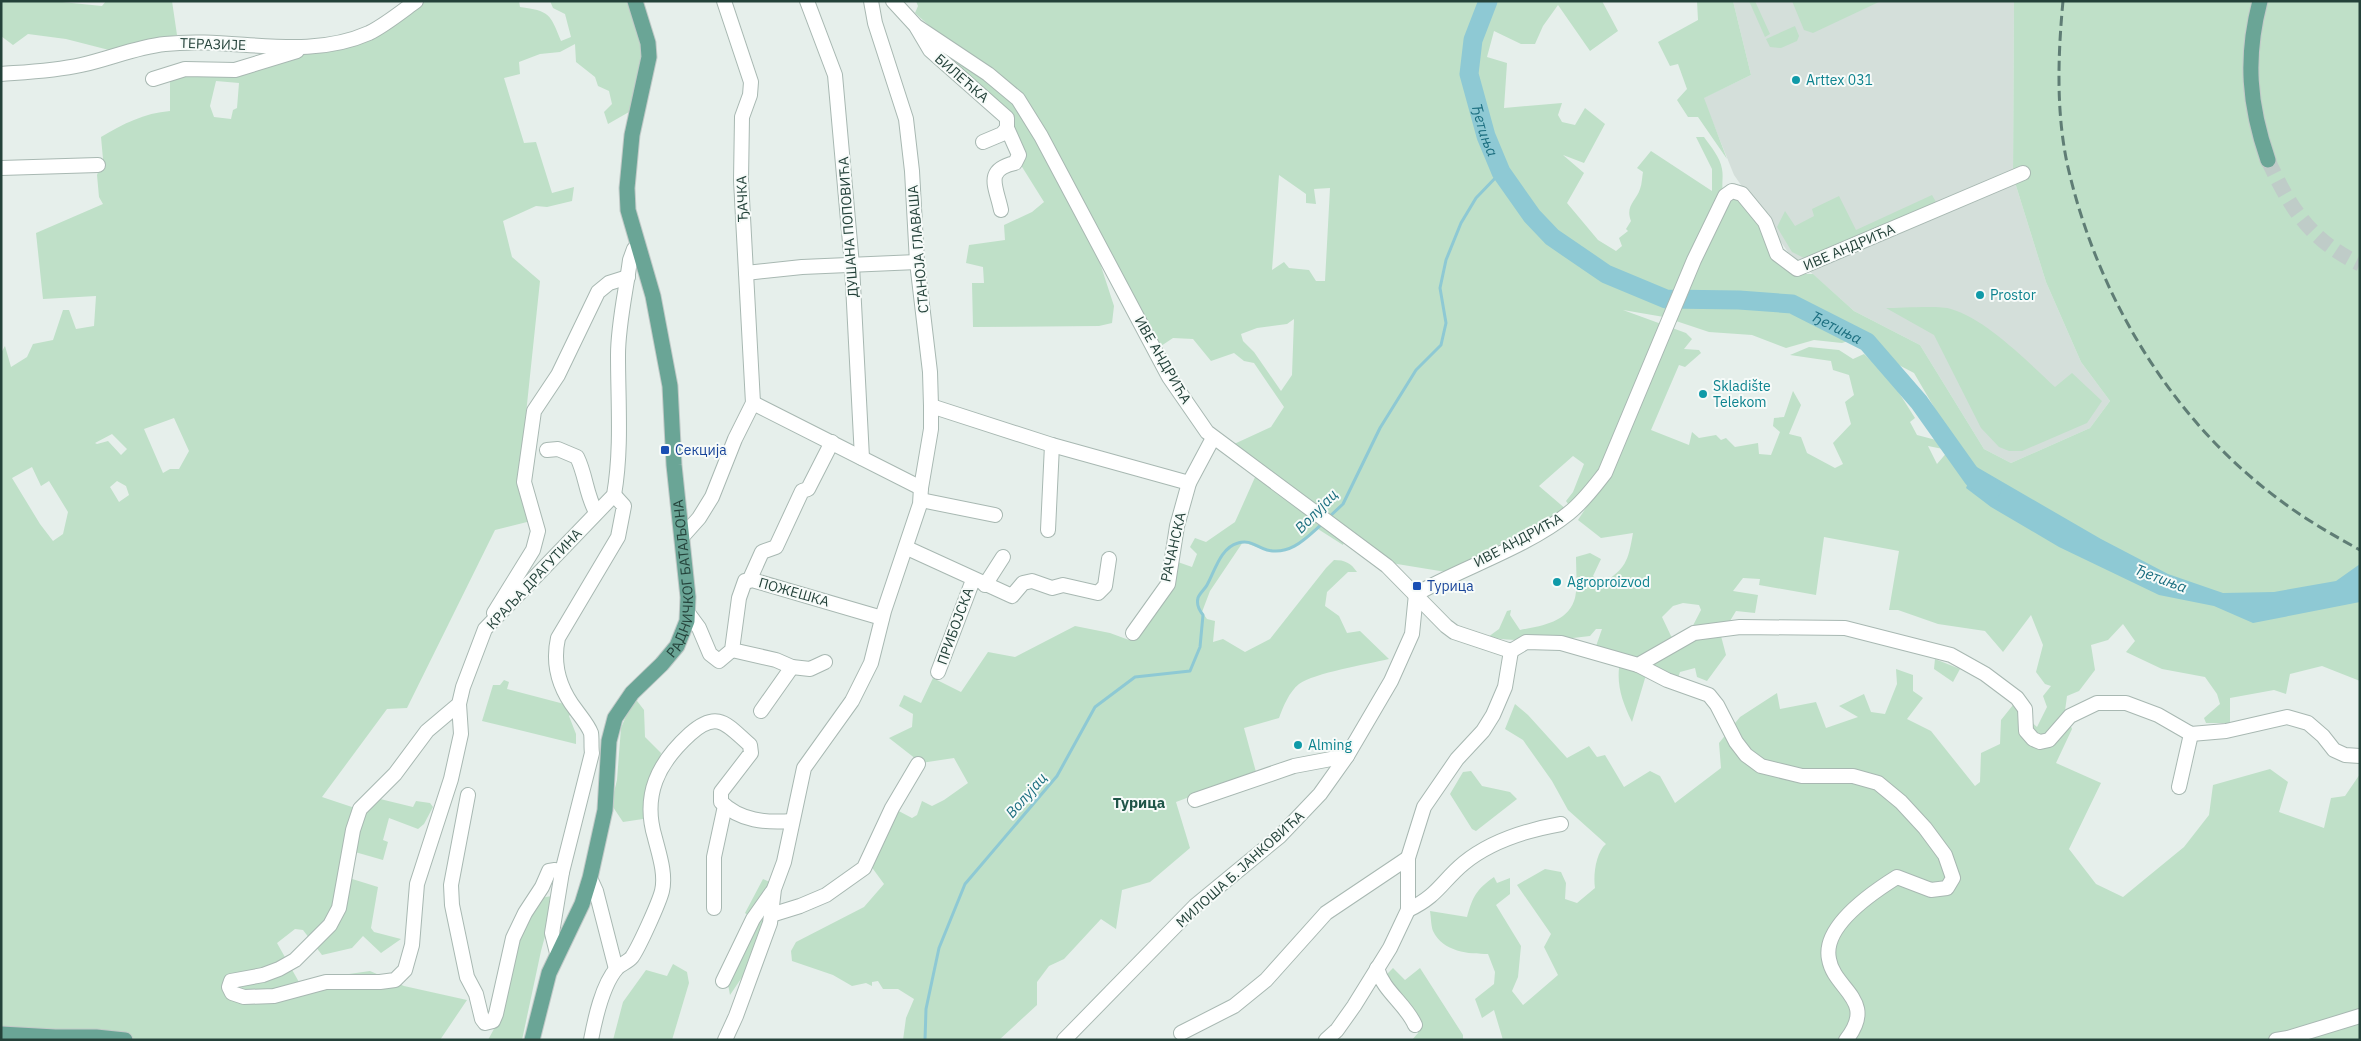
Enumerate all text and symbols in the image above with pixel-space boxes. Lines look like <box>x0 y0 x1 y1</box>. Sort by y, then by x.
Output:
street label: ТЕРАЗИЈЕ <box>179 34 247 54</box>
street label: БИЛЕЋКА <box>931 50 993 106</box>
place label: Arttex 031 <box>1806 71 1873 89</box>
marker: Arttex 031 <box>1790 74 1802 86</box>
water label: Ђетиња <box>1468 101 1503 159</box>
street label: ДУШАНА ПОПОВИЋА <box>834 156 862 298</box>
street label: ЂАЧКА <box>732 175 752 223</box>
street label: СТАНОЈА ГЛАВАША <box>903 184 933 314</box>
street label: ИВЕ АНДРИЋА <box>1800 220 1898 274</box>
place label: Prostor <box>1990 286 2036 304</box>
marker: Prostor <box>1974 289 1986 301</box>
water label: Ђетиња <box>1808 306 1866 348</box>
street label: ИВЕ АНДРИЋА <box>1131 313 1195 407</box>
place label: Skladište Telekom <box>1713 377 1771 411</box>
marker: Skladište Telekom <box>1697 388 1709 400</box>
place label: Секција <box>675 441 727 459</box>
marker: Секција <box>659 444 671 456</box>
water label: Волујац <box>1290 485 1342 537</box>
street label: РАДНИЧКОГ БАТАЉОНА <box>662 499 697 661</box>
street label: ИВЕ АНДРИЋА <box>1470 509 1566 571</box>
street label: РАЧАНСКА <box>1156 510 1190 584</box>
street label: КРАЉА ДРАГУТИНА <box>482 525 586 633</box>
water label: Ђетиња <box>2132 559 2190 597</box>
street label: ПОЖЕШКА <box>757 573 831 611</box>
place label: Agroproizvod <box>1567 573 1650 591</box>
marker: Agroproizvod <box>1551 576 1563 588</box>
place label: Турица <box>1427 577 1474 595</box>
marker: Турица <box>1411 580 1423 592</box>
street label: ПРИБОЈСКА <box>933 585 977 667</box>
place label: Alming <box>1308 736 1352 754</box>
marker: Alming <box>1292 739 1304 751</box>
water label: Волујац <box>1001 768 1051 822</box>
district label: Турица <box>1113 793 1166 812</box>
street label: МИЛОША Б. ЈАНКОВИЋА <box>1172 807 1308 931</box>

